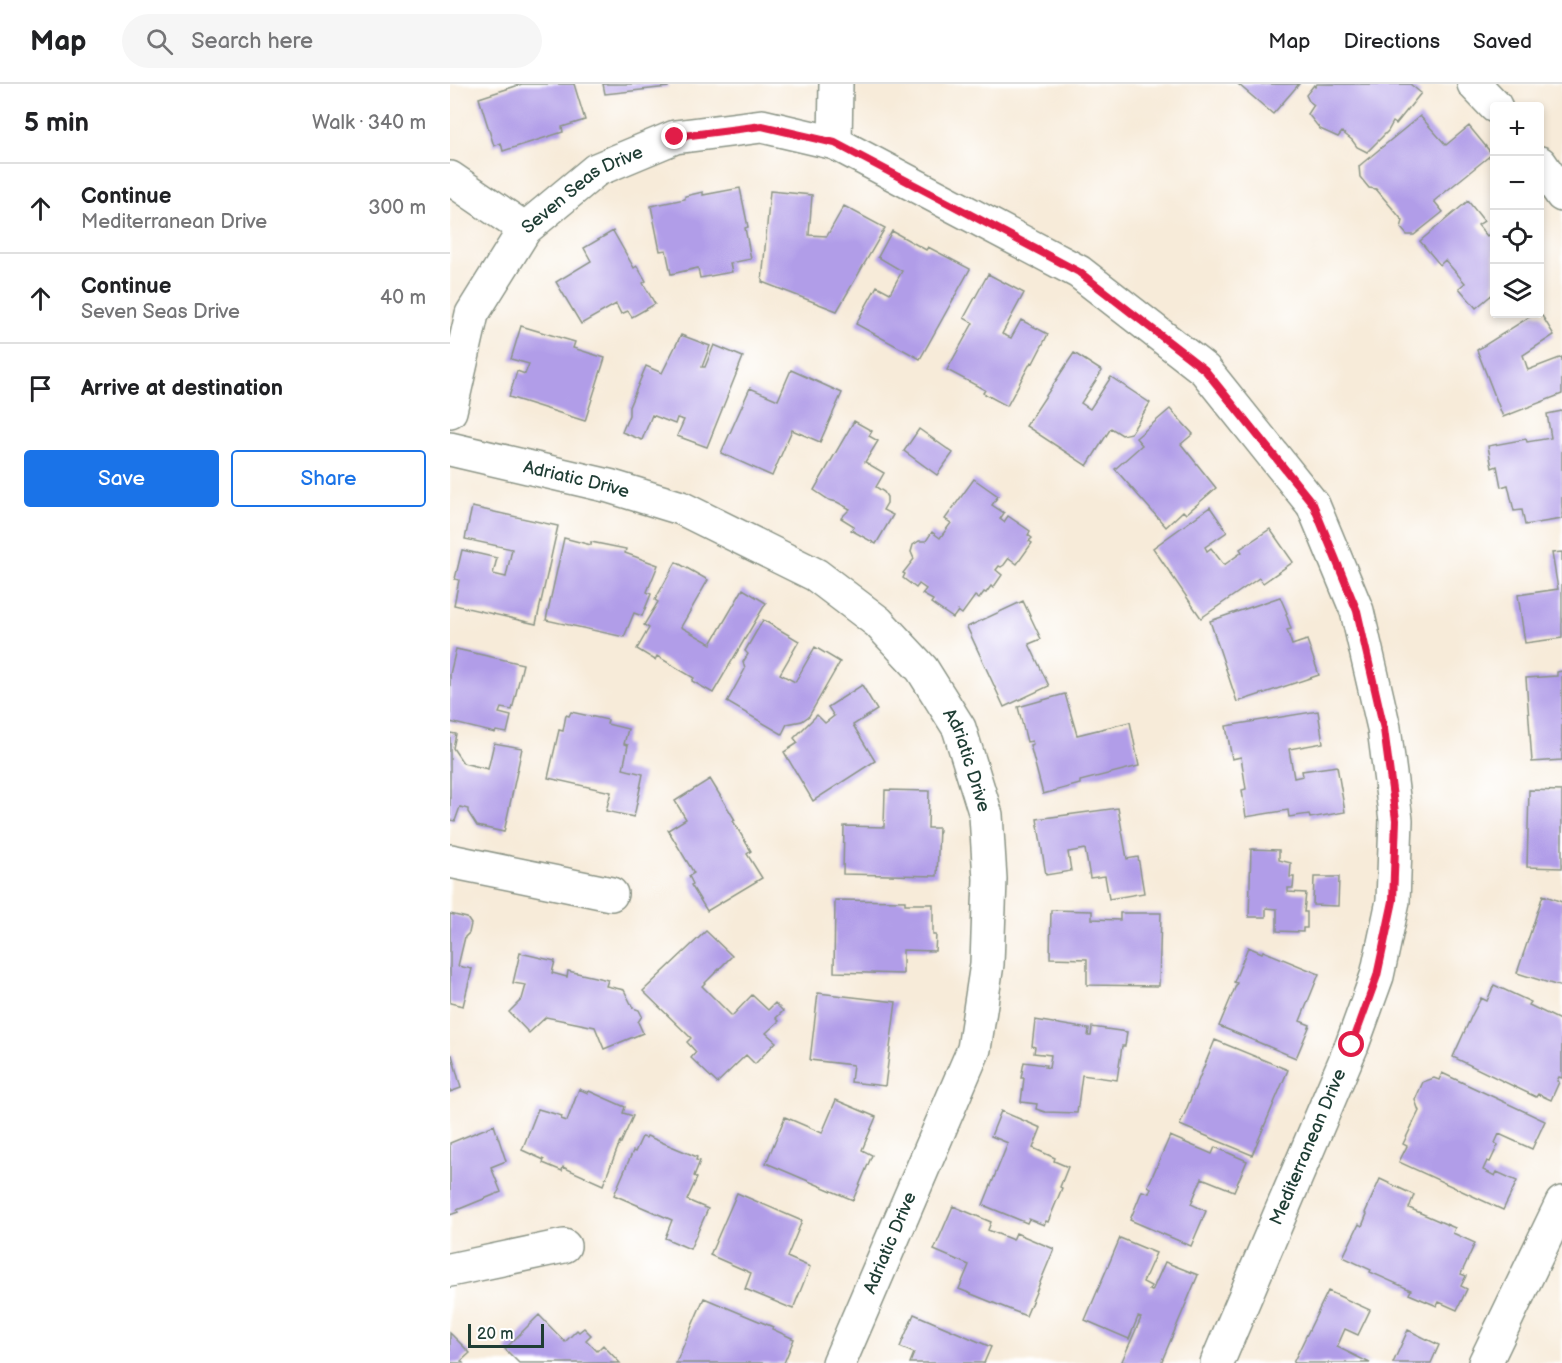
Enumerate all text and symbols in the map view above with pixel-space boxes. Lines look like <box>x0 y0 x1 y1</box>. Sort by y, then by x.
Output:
search box <box>122 14 542 68</box>
text: Map <box>30 25 86 58</box>
icon: search <box>143 25 176 58</box>
text: Search here <box>191 28 313 55</box>
text: Map <box>1268 29 1311 54</box>
text: Directions <box>1344 29 1440 54</box>
text: Saved <box>1473 29 1532 54</box>
map controls <box>1490 102 1544 318</box>
button: + <box>1490 102 1544 156</box>
text: 5 min <box>24 108 89 139</box>
text: Walk · 340 m <box>312 111 426 135</box>
route end <box>661 123 687 149</box>
street label: Seven Seas Drive <box>517 141 646 238</box>
button: − <box>1490 156 1544 210</box>
text: Continue <box>81 183 171 210</box>
icon: ahead <box>24 192 57 225</box>
text: 300 m <box>368 196 426 220</box>
text: Mediterranean Drive <box>81 210 267 234</box>
button: locate <box>1490 210 1544 264</box>
button: layers <box>1490 264 1544 318</box>
text: Continue <box>81 273 171 300</box>
icon: ahead <box>24 282 57 315</box>
text: 40 m <box>380 286 426 310</box>
text: Seven Seas Drive <box>81 300 240 324</box>
icon: arrive <box>24 372 57 405</box>
text: Arrive at destination <box>81 375 283 402</box>
button: Save <box>24 450 219 507</box>
button: Share <box>231 450 426 507</box>
street label: Adriatic Drive <box>521 456 632 502</box>
street label: Adriatic Drive <box>939 704 995 815</box>
route start <box>1338 1031 1364 1057</box>
street label: Mediterranean Drive <box>1266 1065 1351 1228</box>
street label: Adriatic Drive <box>859 1189 921 1297</box>
scale bar <box>468 1321 544 1348</box>
text: 20 m <box>477 1325 513 1344</box>

